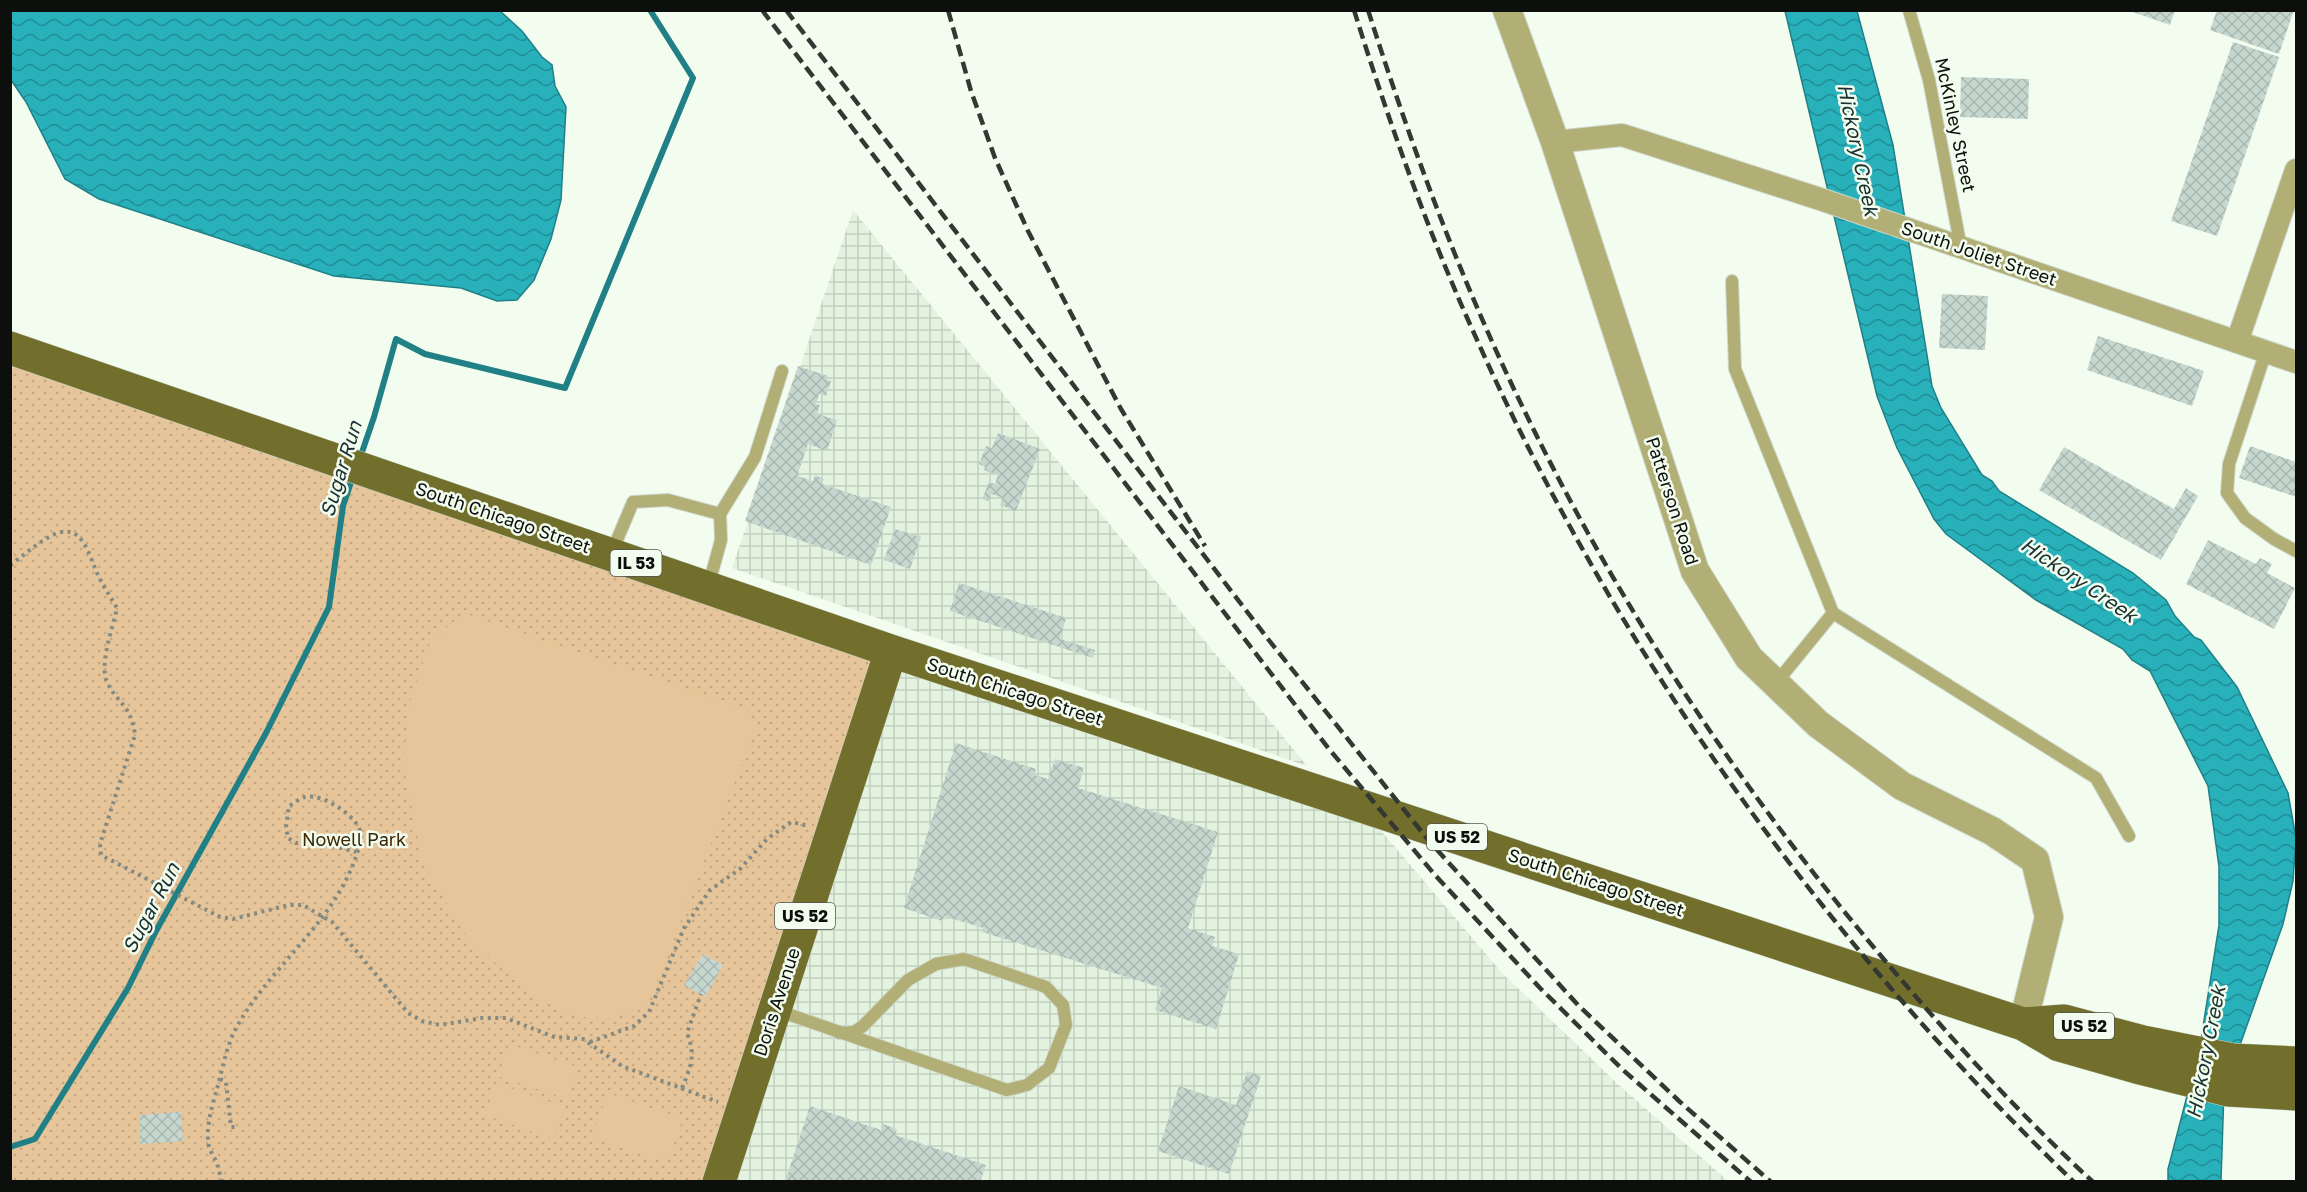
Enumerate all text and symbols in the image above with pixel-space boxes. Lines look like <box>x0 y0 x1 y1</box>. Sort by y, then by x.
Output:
street label: McKinley Street <box>1931 55 1981 194</box>
water label: Hickory Creek <box>1832 81 1885 221</box>
street label: South Joliet Street <box>1899 216 2060 290</box>
water label: Sugar Run <box>314 417 367 520</box>
street label: Patterson Road <box>1642 434 1704 567</box>
street label: South Chicago Street <box>413 477 594 557</box>
water label: Hickory Creek <box>2016 532 2144 629</box>
road number: IL 53 <box>610 550 662 576</box>
street label: South Chicago Street <box>925 652 1106 730</box>
road number: US 52 <box>1427 824 1487 850</box>
park label: Nowell Park <box>302 828 406 850</box>
street label: South Chicago Street <box>1506 843 1687 921</box>
water label: Sugar Run <box>116 858 185 957</box>
road number: US 52 <box>775 903 835 929</box>
street label: Doris Avenue <box>748 945 804 1059</box>
water label: Hickory Creek <box>2180 981 2231 1120</box>
road number: US 52 <box>2054 1013 2114 1039</box>

